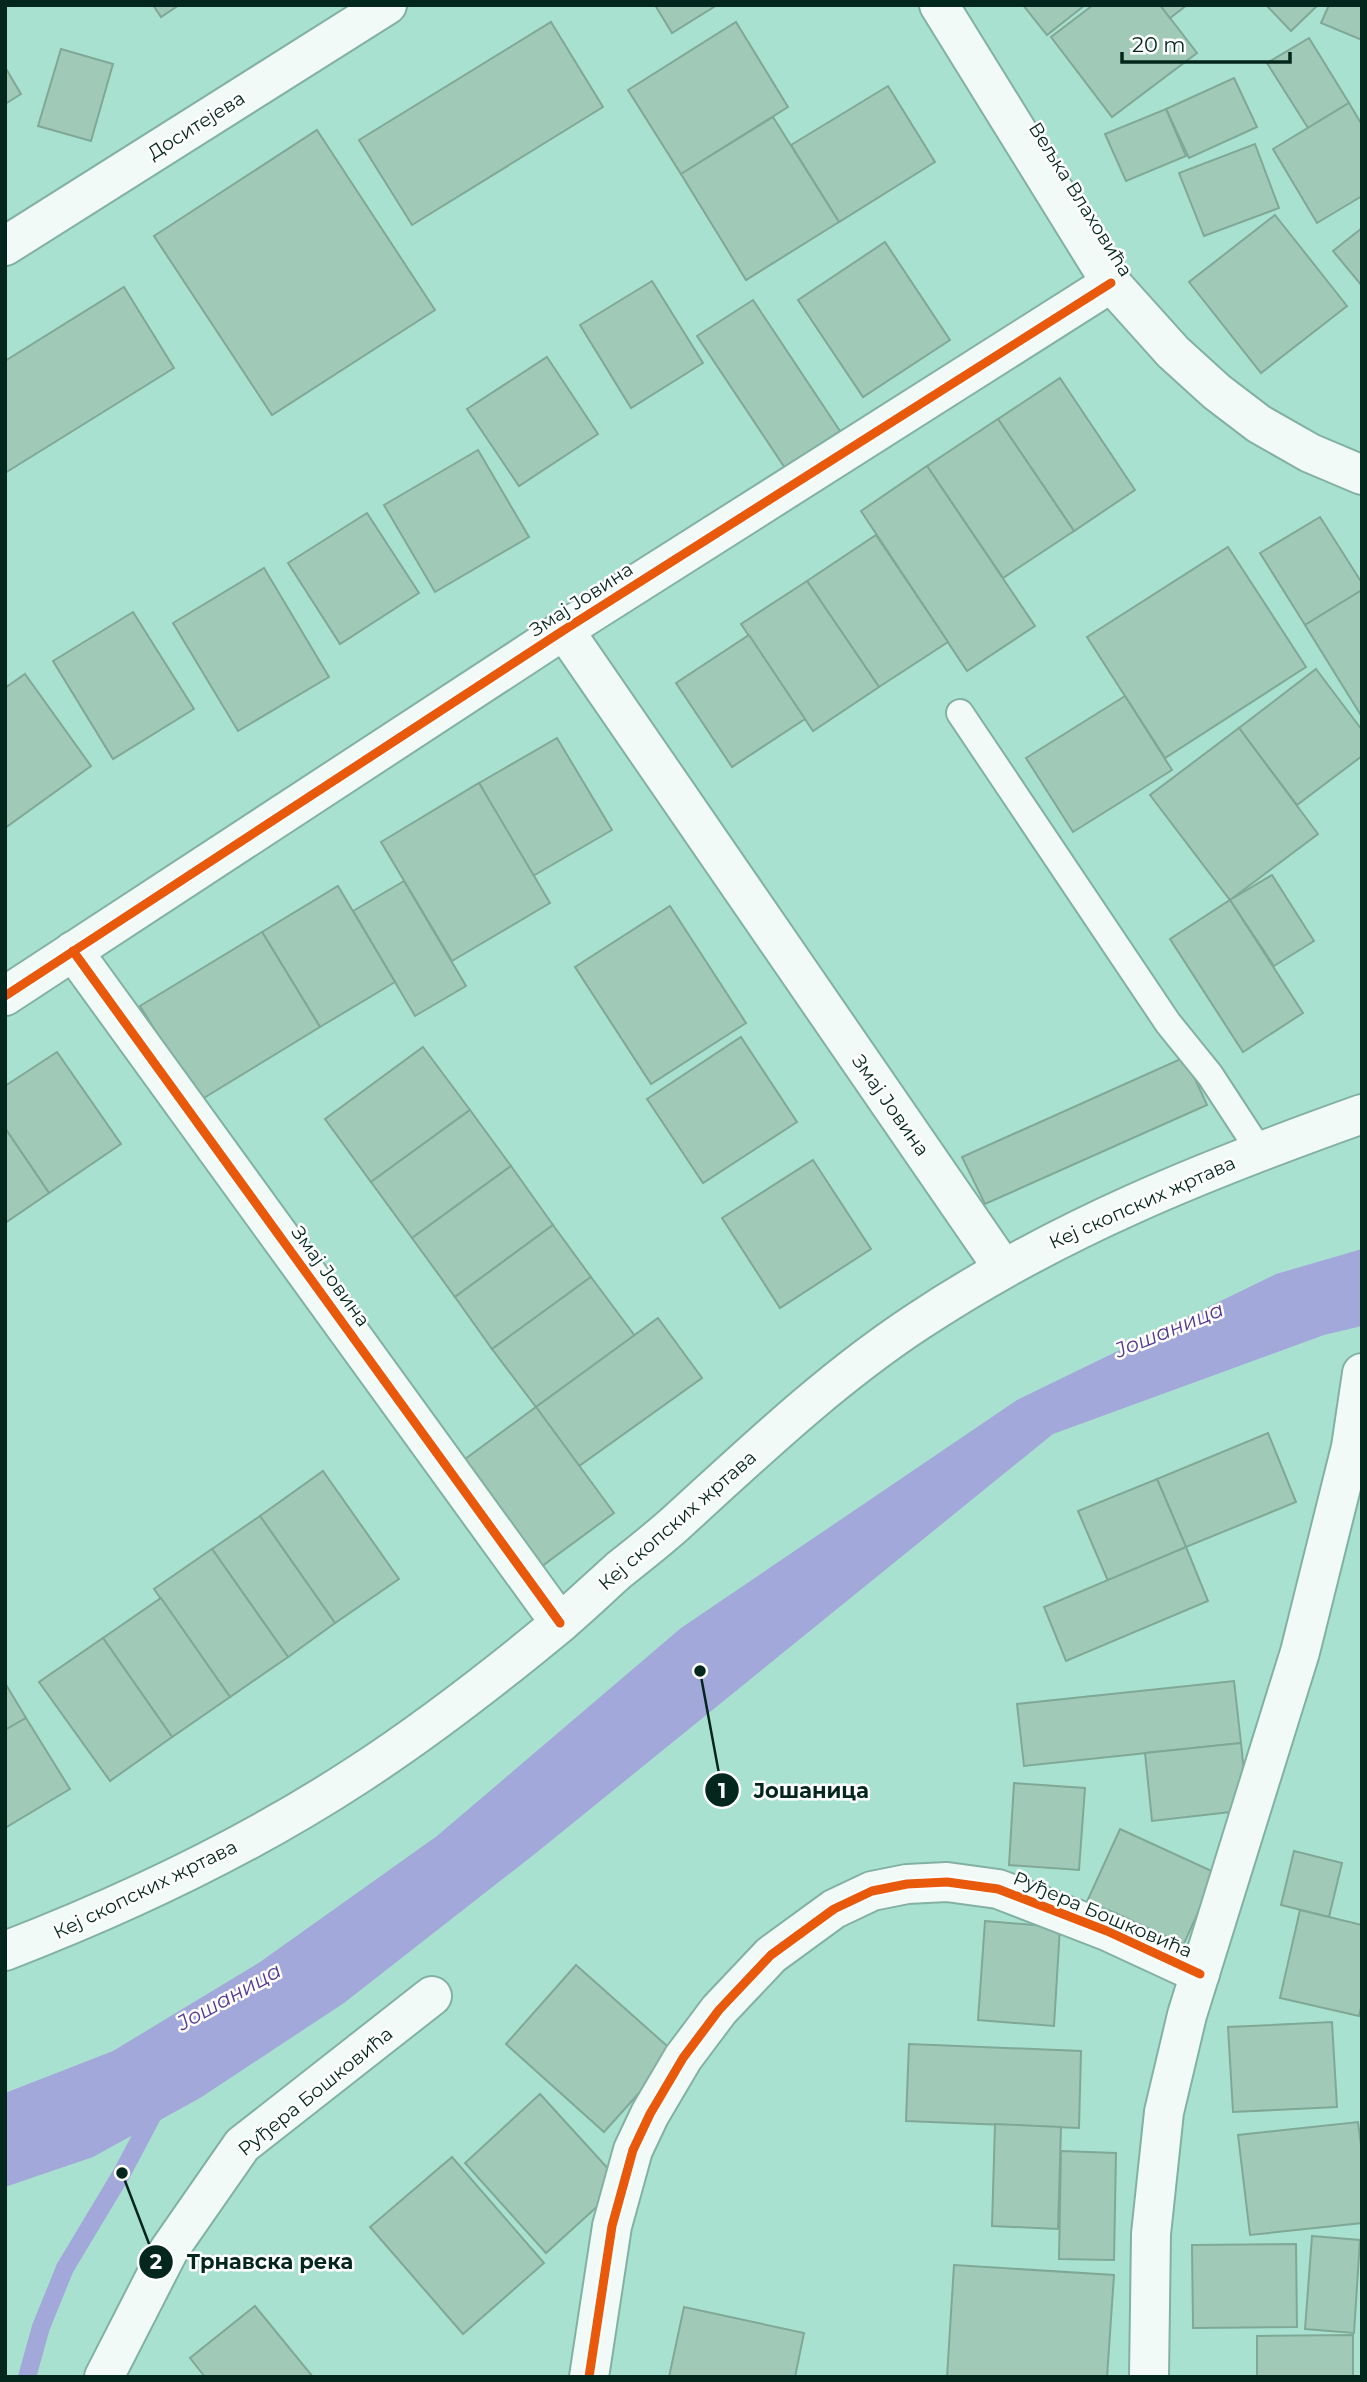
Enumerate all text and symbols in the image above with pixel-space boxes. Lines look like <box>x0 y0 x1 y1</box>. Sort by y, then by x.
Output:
scale bar <box>1122 21 1290 65</box>
text: 20 m <box>1132 32 1186 57</box>
street label: Доситејева <box>143 86 249 164</box>
street label: Вељка Влаховића <box>1024 118 1137 281</box>
street label: Змај Јовина <box>525 557 637 641</box>
street label: Змај Јовина <box>847 1050 934 1161</box>
street label: Кеј скопских жртава <box>1045 1151 1239 1254</box>
street label: Змај Јовина <box>286 1222 375 1331</box>
water label: Јошаница <box>1110 1296 1227 1363</box>
street label: Кеј скопских жртава <box>594 1446 761 1595</box>
callout: Јошаница <box>704 1769 883 1811</box>
text: 1 <box>718 1778 726 1803</box>
text: Јошаница <box>753 1778 869 1803</box>
street label: Кеј скопских жртава <box>50 1835 241 1944</box>
street label: Руђера Бошковића <box>1010 1866 1196 1963</box>
water label: Јошаница <box>171 1958 285 2036</box>
street label: Руђера Бошковића <box>233 2022 397 2161</box>
callout: Трнавска река <box>138 2241 368 2283</box>
text: 2 <box>150 2249 162 2274</box>
text: Трнавска река <box>187 2249 353 2274</box>

